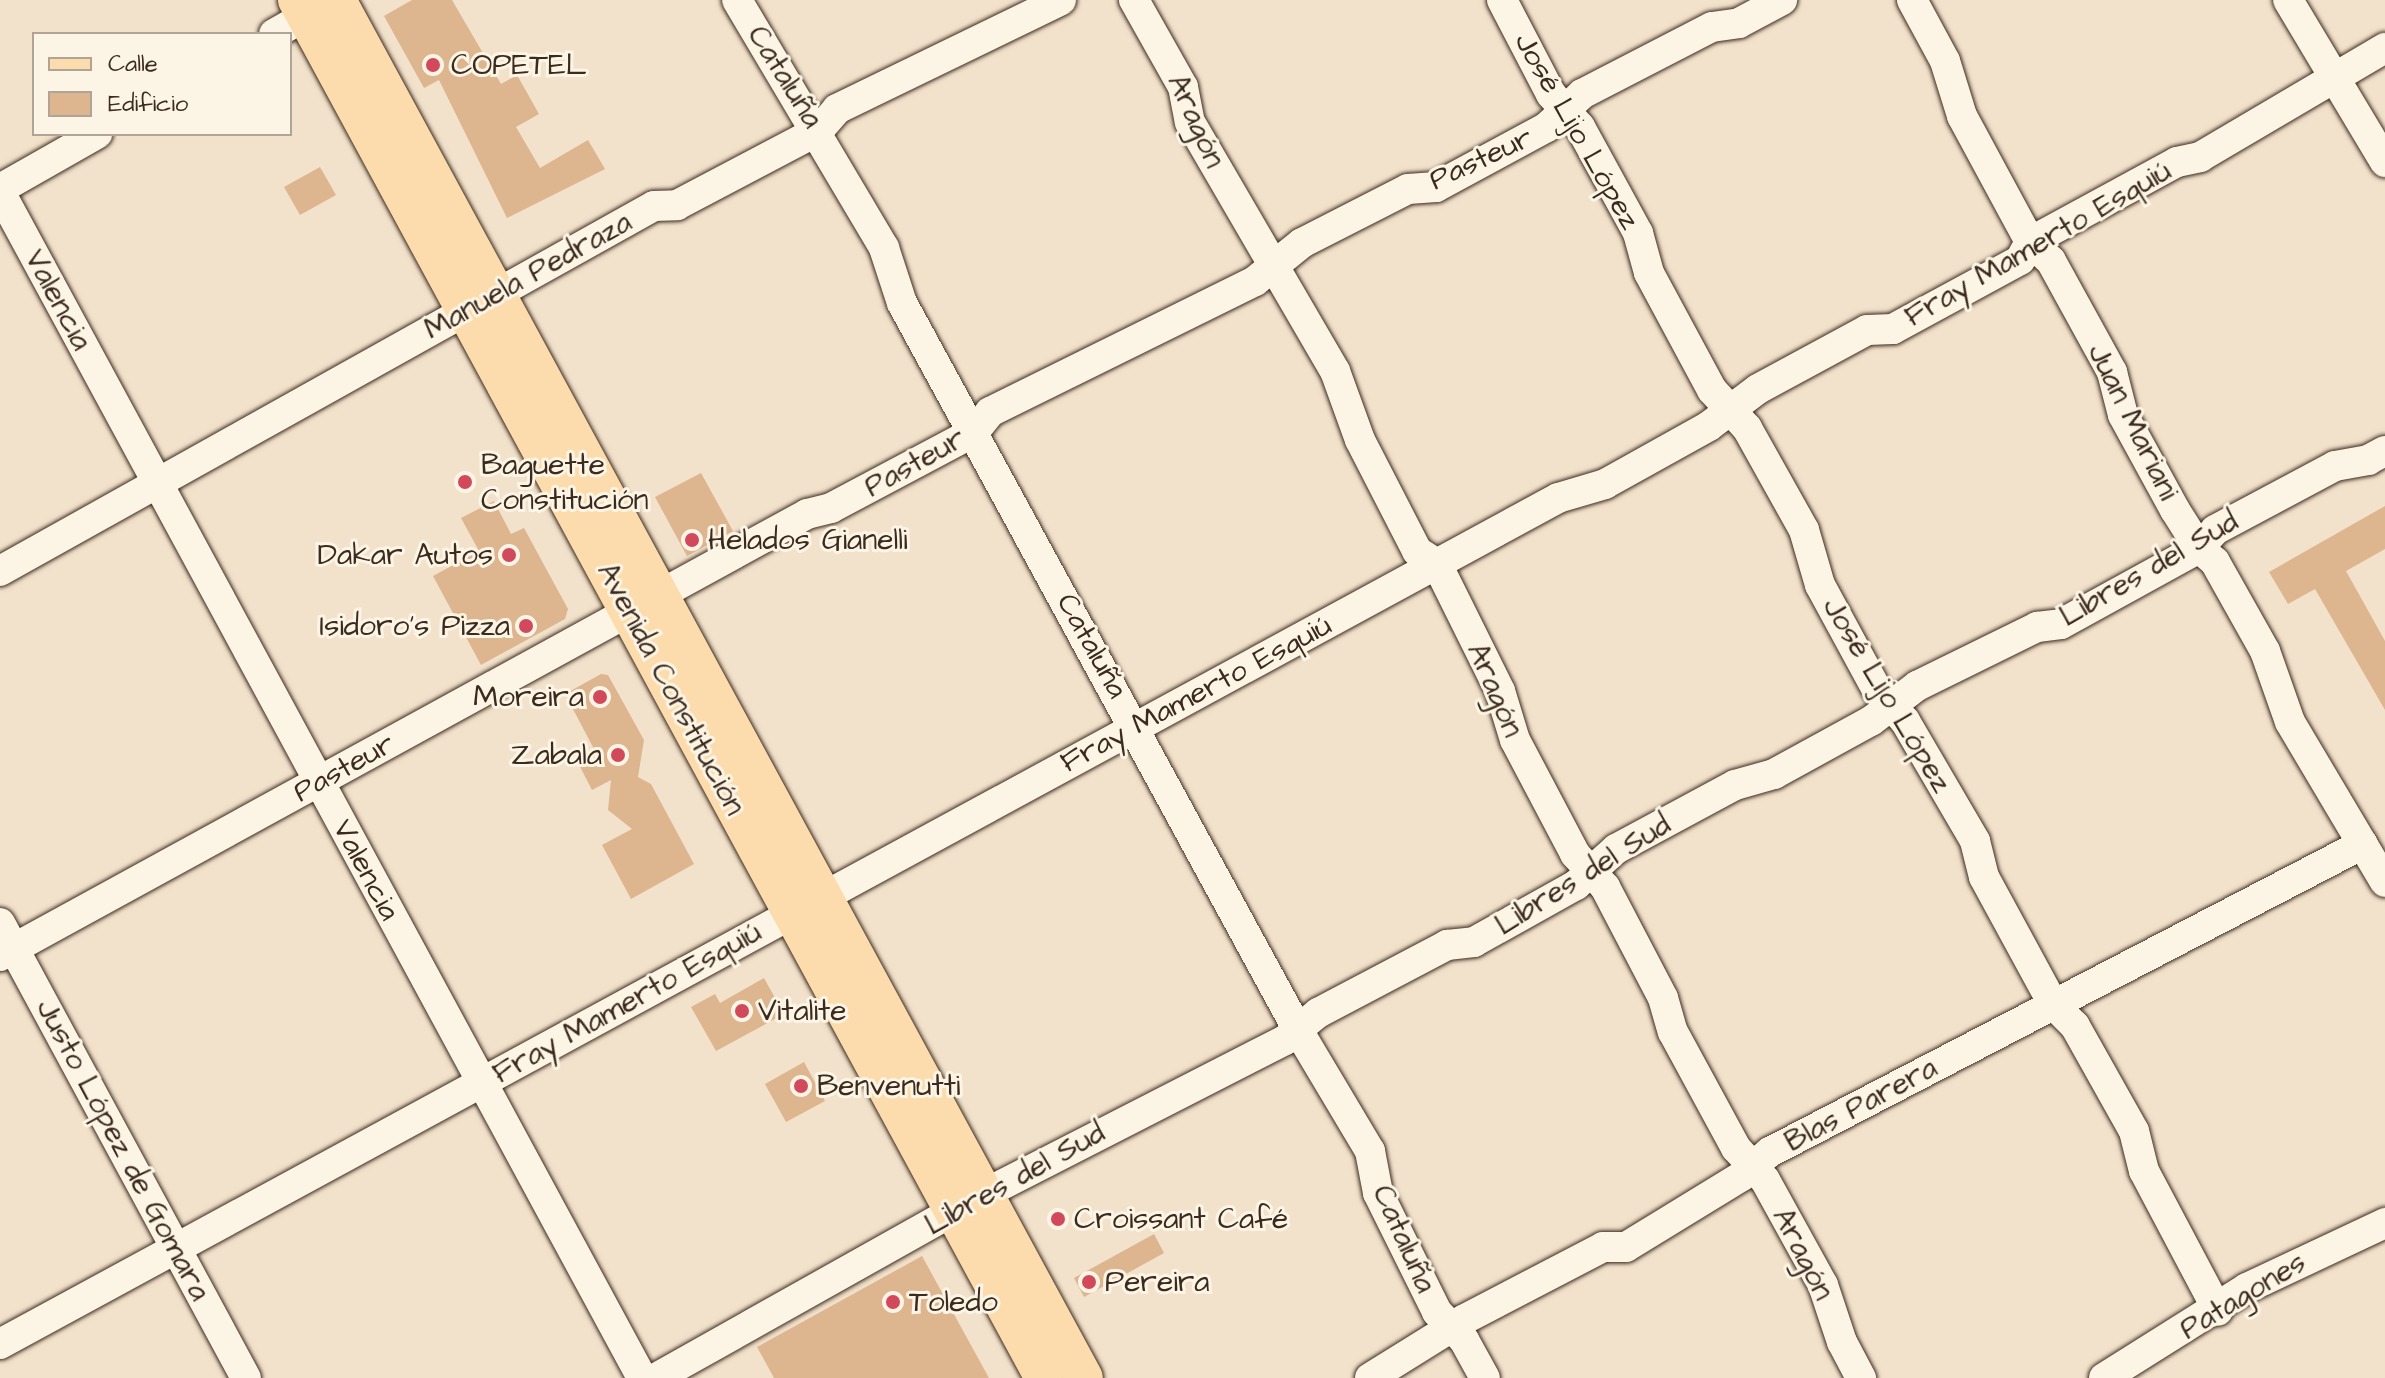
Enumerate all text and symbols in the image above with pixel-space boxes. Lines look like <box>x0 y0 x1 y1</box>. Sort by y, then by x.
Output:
street label: Cataluña <box>740 19 830 135</box>
street label: José Lijo López <box>1506 26 1648 236</box>
legend <box>32 32 292 136</box>
text: Calle <box>108 47 158 81</box>
place label: COPETEL <box>451 47 586 83</box>
marker: COPETEL <box>422 54 444 76</box>
street label: Aragón <box>1160 69 1232 173</box>
text: Edificio <box>108 87 188 121</box>
street label: Pasteur <box>1424 120 1538 198</box>
street label: Fray Mamerto Esquiú <box>1898 153 2178 335</box>
street label: Manuela Pedraza <box>418 204 638 348</box>
street label: Valencia <box>17 244 99 356</box>
street label: Juan Mariani <box>2080 338 2186 506</box>
street label: Pasteur <box>858 421 972 505</box>
place label: Baguette Constitución <box>481 447 649 518</box>
marker: Baguette Constitución <box>456 473 474 491</box>
street label: Libres del Sud <box>2053 503 2245 635</box>
place label: Helados Gianelli <box>708 522 907 558</box>
marker: Helados Gianelli <box>683 531 701 549</box>
place label: Dakar Autos <box>318 537 493 573</box>
marker: Dakar Autos <box>500 546 518 564</box>
street label: Avenida Constitución <box>589 557 753 821</box>
street label: Cataluña <box>1049 587 1135 705</box>
street label: José Lijo López <box>1815 591 1959 799</box>
street label: Fray Mamerto Esquiú <box>1054 607 1338 781</box>
place label: Isidoro's Pizza <box>320 608 510 644</box>
marker: Isidoro's Pizza <box>517 617 535 635</box>
street label: Aragón <box>1459 638 1531 742</box>
place label: Moreira <box>473 679 584 715</box>
marker: Moreira <box>591 688 609 706</box>
street label: Pasteur <box>287 726 401 810</box>
place label: Zabala <box>511 737 602 773</box>
marker: Zabala <box>609 746 627 764</box>
street label: Libres del Sud <box>1489 807 1677 943</box>
street label: Valencia <box>325 814 407 926</box>
street label: Fray Mamerto Esquiú <box>486 914 768 1092</box>
street label: Justo López de Gomara <box>28 993 218 1307</box>
place label: Vitalite <box>758 993 846 1029</box>
marker: Vitalite <box>733 1002 751 1020</box>
street label: Blas Parera <box>1779 1050 1943 1160</box>
place label: Benvenutti <box>817 1068 960 1104</box>
marker: Benvenutti <box>792 1077 810 1095</box>
street label: Libres del Sud <box>919 1115 1111 1243</box>
street label: Cataluña <box>1364 1180 1444 1298</box>
place label: Croissant Café <box>1074 1201 1288 1237</box>
street label: Aragón <box>1765 1202 1841 1306</box>
marker: Croissant Café <box>1049 1210 1067 1228</box>
street label: Patagones <box>2174 1244 2312 1348</box>
place label: Pereira <box>1105 1264 1210 1300</box>
marker: Pereira <box>1080 1273 1098 1291</box>
place label: Toledo <box>909 1284 998 1320</box>
marker: Toledo <box>884 1293 902 1311</box>

